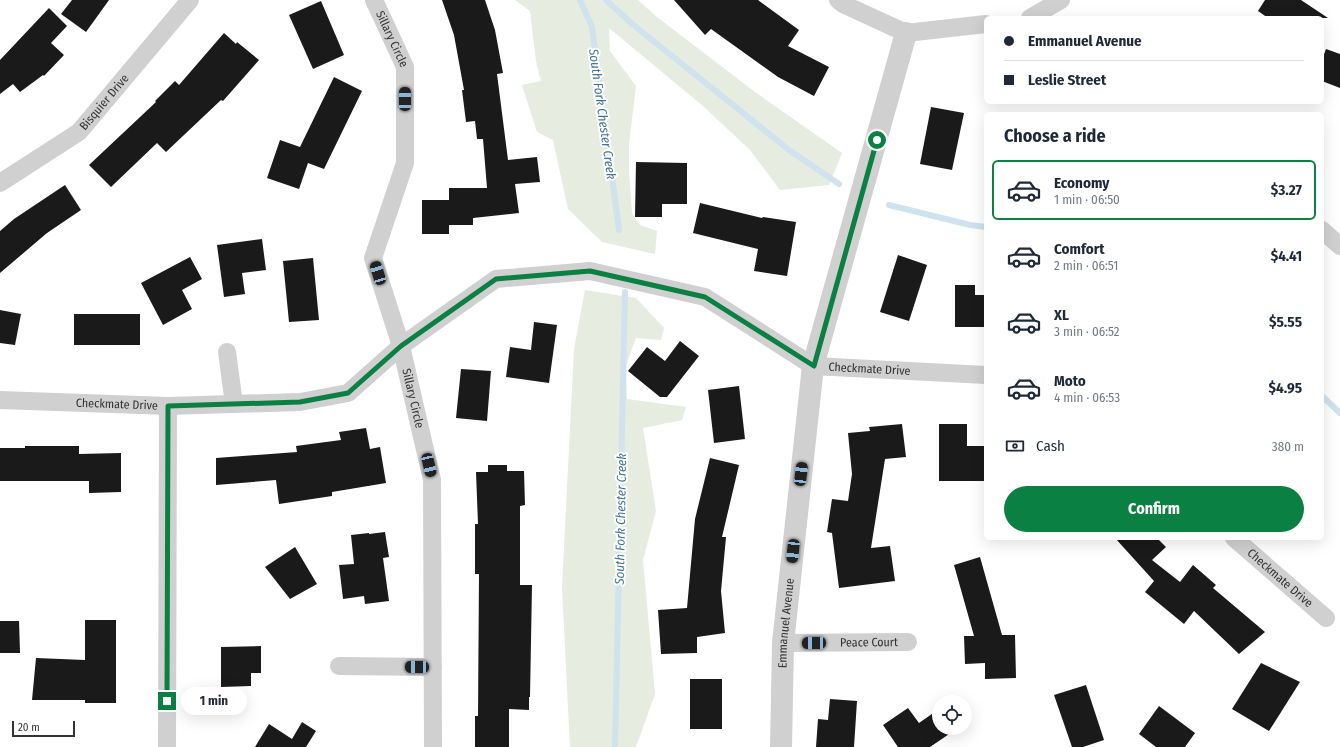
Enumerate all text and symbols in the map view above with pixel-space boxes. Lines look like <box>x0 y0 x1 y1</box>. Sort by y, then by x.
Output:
street label: Sillary Circle <box>373 9 411 70</box>
text: Emmanuel Avenue <box>1028 32 1142 50</box>
water label: South Fork Chester Creek <box>586 47 619 181</box>
street label: Bisquier Drive <box>77 71 132 133</box>
text: Leslie Street <box>1028 71 1106 89</box>
car <box>399 87 411 111</box>
text: Choose a ride <box>1004 125 1106 147</box>
route start <box>868 131 886 149</box>
icon: car <box>1006 172 1042 208</box>
text: Economy <box>1054 174 1109 192</box>
text: $3.27 <box>1271 181 1302 199</box>
text: 1 min · 06:50 <box>1054 192 1120 207</box>
icon: car <box>1006 238 1042 274</box>
text: Comfort <box>1054 240 1105 258</box>
text: $4.41 <box>1271 247 1302 265</box>
text: 2 min · 06:51 <box>1054 258 1118 273</box>
car <box>369 260 387 286</box>
icon: car <box>1006 304 1042 340</box>
text: XL <box>1054 306 1069 324</box>
text: $5.55 <box>1269 313 1302 331</box>
text: 3 min · 06:52 <box>1054 324 1120 339</box>
street label: Checkmate Drive <box>828 360 911 378</box>
street label: Sillary Circle <box>399 367 427 429</box>
icon: car <box>1006 370 1042 406</box>
text: Moto <box>1054 372 1086 390</box>
text: $4.95 <box>1269 379 1302 397</box>
text: 4 min · 06:53 <box>1054 390 1120 405</box>
street label: Checkmate Drive <box>76 396 158 413</box>
icon: cash <box>1004 435 1026 457</box>
text: Cash <box>1036 437 1065 455</box>
text: 380 m <box>1272 439 1304 454</box>
car <box>420 452 438 478</box>
water label: South Fork Chester Creek <box>612 453 629 586</box>
car <box>794 461 808 487</box>
button: Confirm <box>1004 486 1304 532</box>
car <box>786 538 800 564</box>
street label: Checkmate Drive <box>1244 546 1316 610</box>
street label: Emmanuel Avenue <box>776 577 797 668</box>
street label: Peace Court <box>840 635 898 650</box>
car <box>802 637 826 649</box>
car <box>405 661 429 673</box>
callout: 1 min <box>181 687 247 715</box>
route end <box>158 692 176 710</box>
text: 1 min <box>200 693 228 708</box>
map controls <box>932 695 972 735</box>
button: locate <box>932 695 972 735</box>
scale bar <box>12 719 75 738</box>
text: 20 m <box>18 721 40 734</box>

